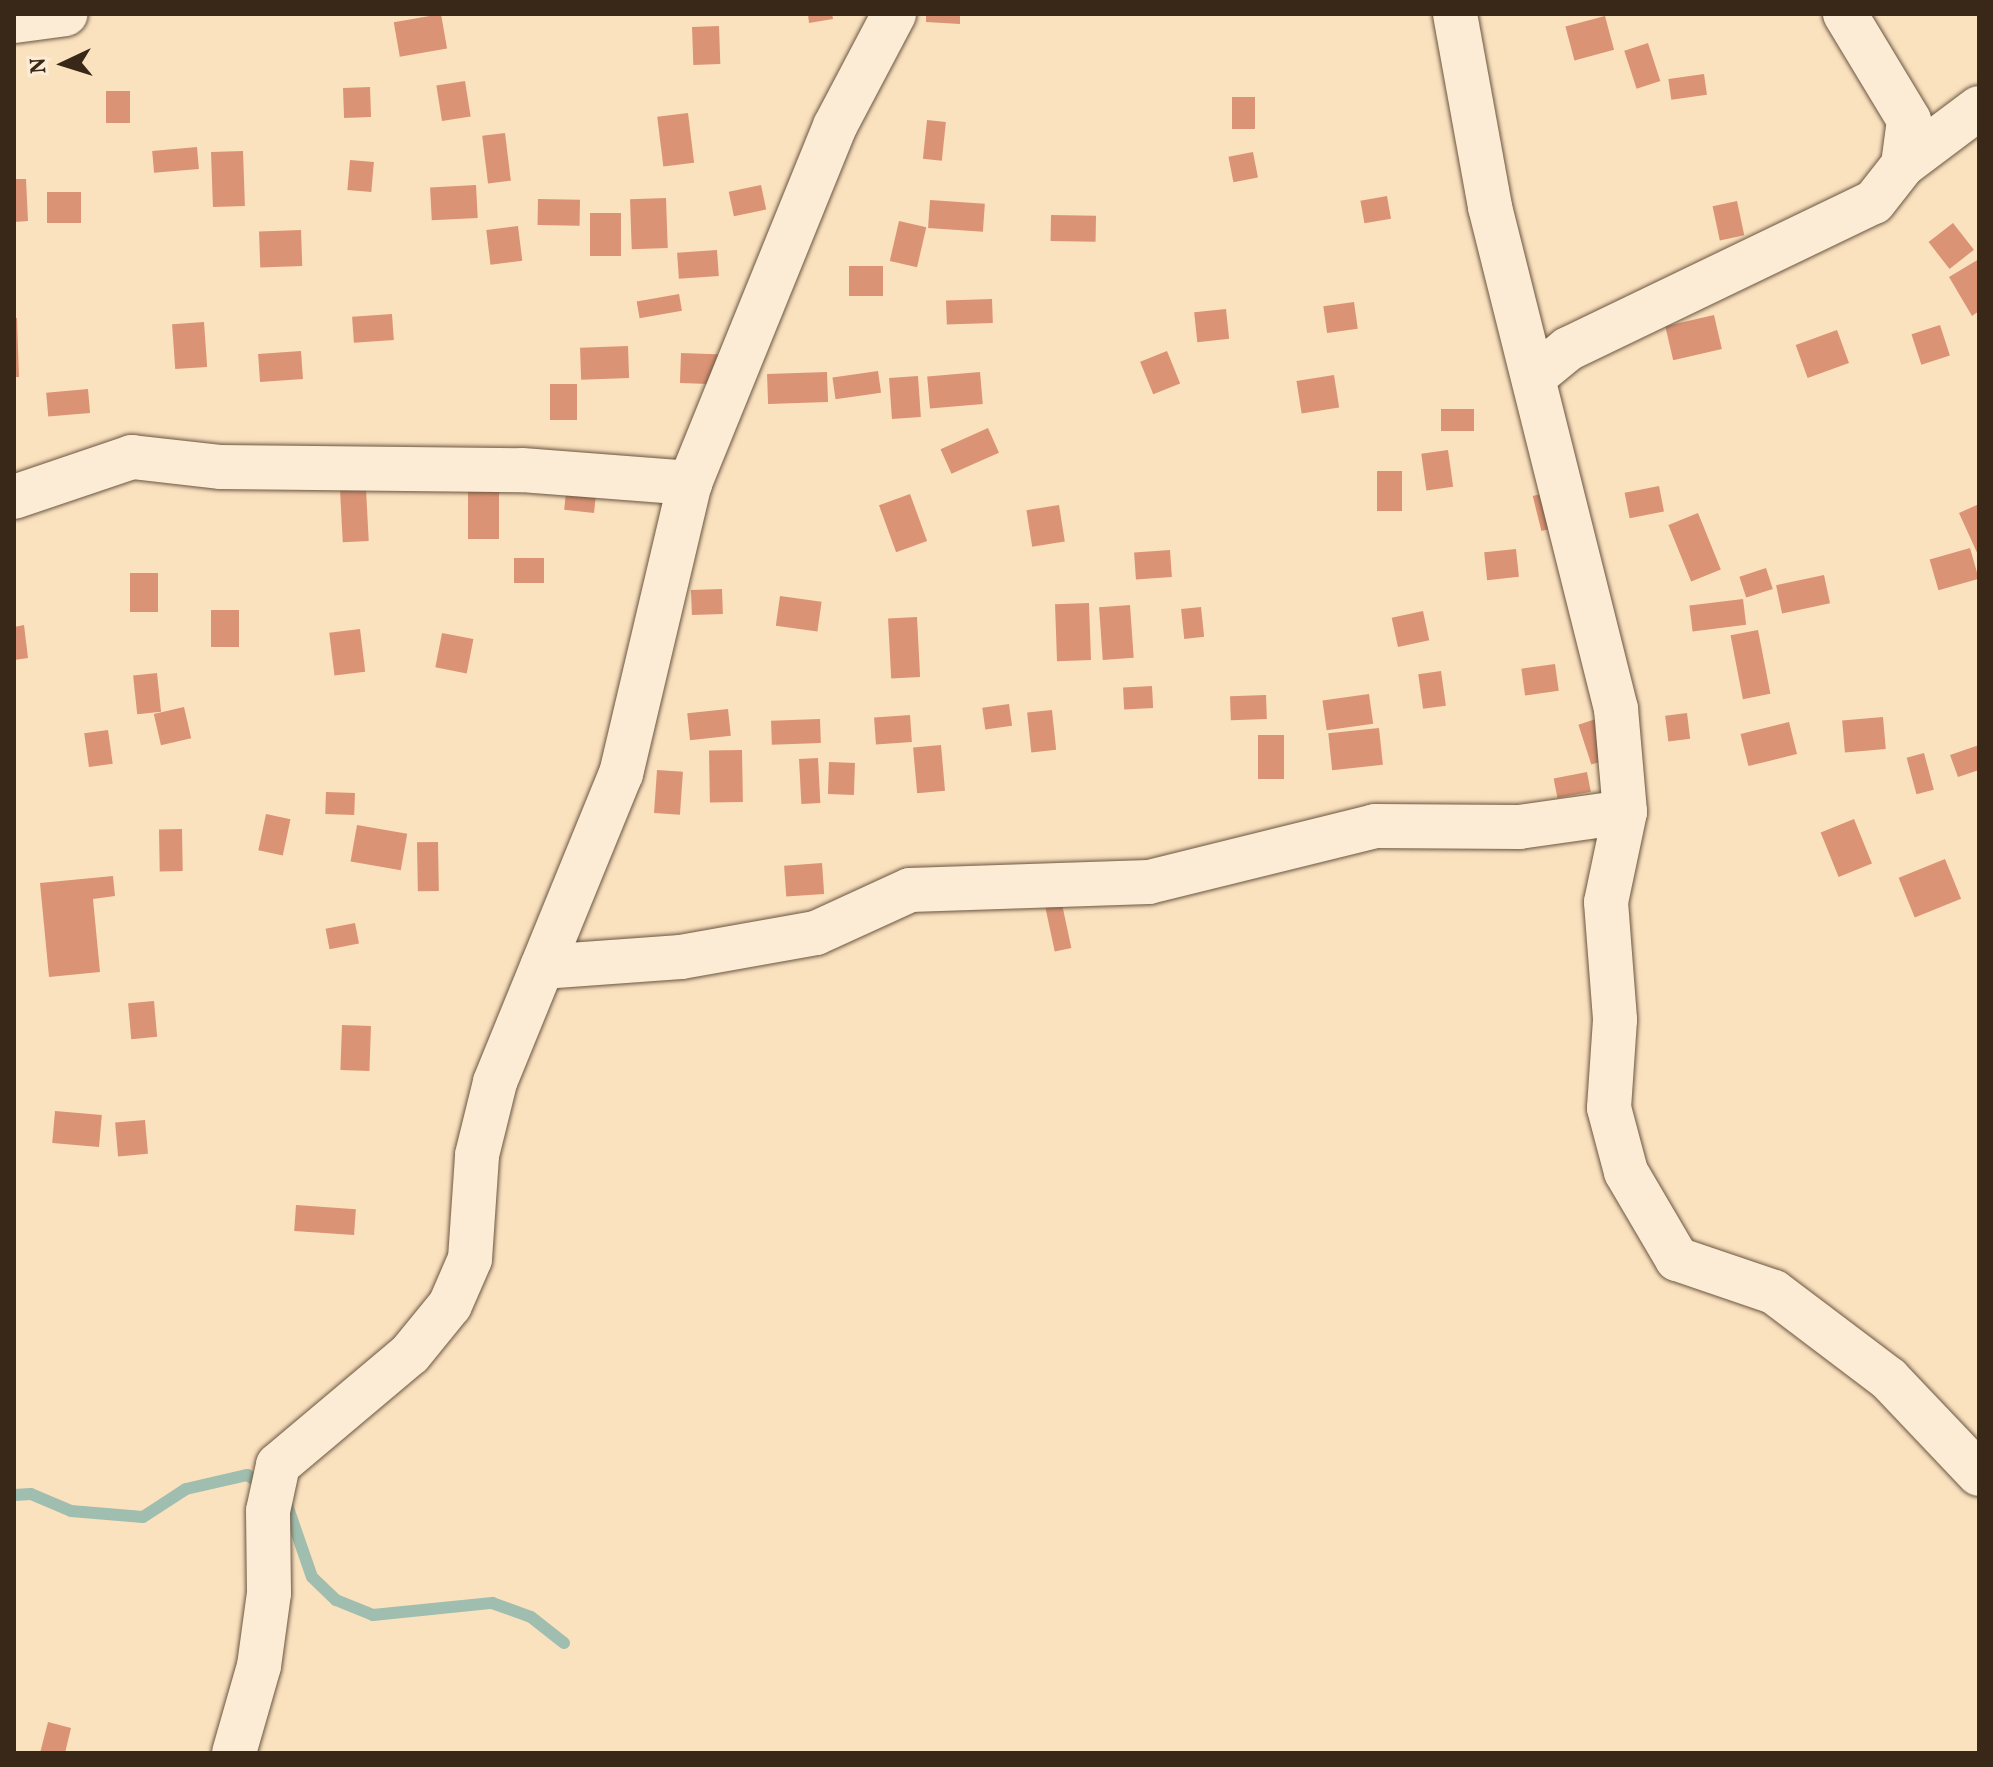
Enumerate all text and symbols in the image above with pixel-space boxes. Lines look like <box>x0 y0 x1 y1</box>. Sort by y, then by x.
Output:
north arrow <box>24 24 104 104</box>
text: N <box>24 57 56 75</box>

